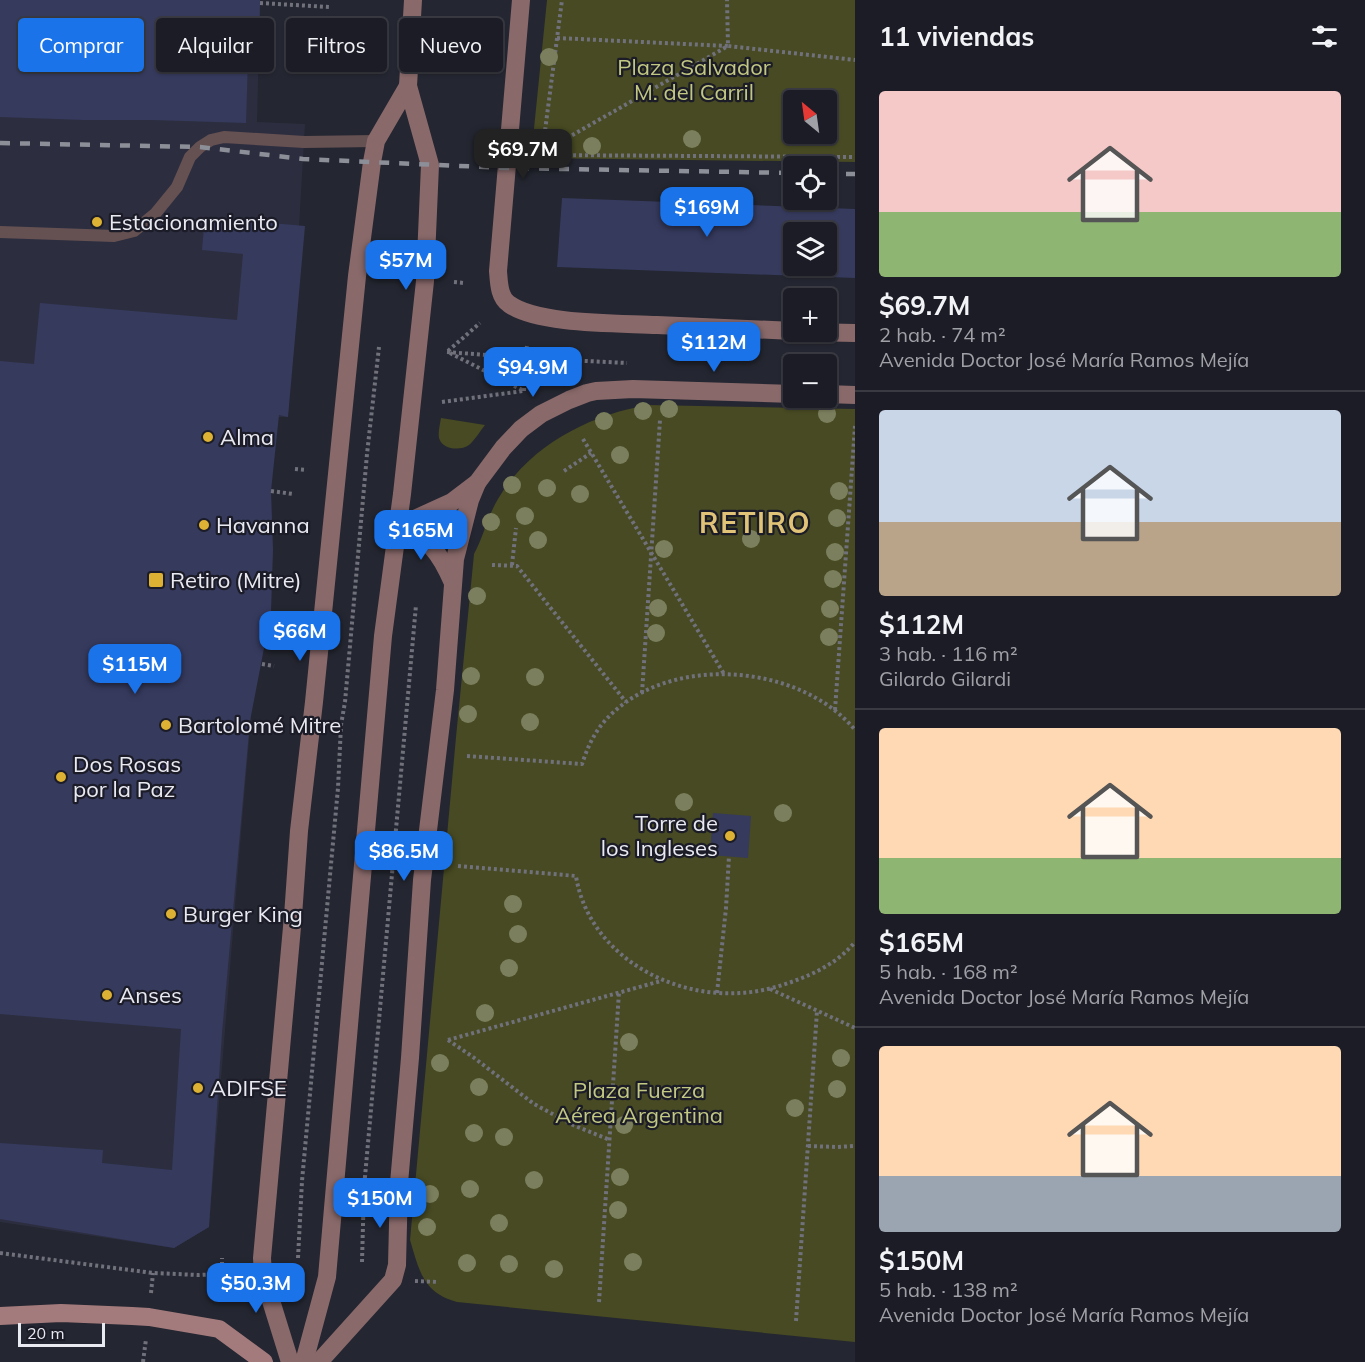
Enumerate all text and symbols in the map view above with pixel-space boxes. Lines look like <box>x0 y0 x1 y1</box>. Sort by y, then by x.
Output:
chip: Comprar <box>18 18 144 72</box>
chip: Alquilar <box>156 18 274 72</box>
chip: Filtros <box>286 18 387 72</box>
chip: Nuevo <box>399 18 503 72</box>
text: 11 viviendas <box>879 20 1034 53</box>
icon: filters <box>1308 20 1341 53</box>
park label: Plaza Salvador M. del Carril <box>617 53 771 106</box>
north arrow <box>783 90 837 144</box>
map controls <box>783 90 837 408</box>
pin: $69.7M <box>474 129 572 180</box>
icon: home <box>1056 130 1164 238</box>
text: $69.7M <box>488 136 558 161</box>
button: locate <box>783 156 837 210</box>
pin: $169M <box>665 187 749 238</box>
text: $169M <box>674 194 740 219</box>
place label: Estacionamiento <box>109 208 278 236</box>
marker: Estacionamiento <box>90 215 104 229</box>
button: layers <box>783 222 837 276</box>
pin: $57M <box>370 240 442 291</box>
text: $57M <box>379 247 433 272</box>
button: + <box>783 288 837 342</box>
text: $69.7M <box>879 289 970 322</box>
pin: $112M <box>672 322 756 373</box>
text: 2 hab. · 74 m² <box>879 322 1006 347</box>
text: $112M <box>681 329 747 354</box>
pin: $94.9M <box>484 347 582 398</box>
text: Avenida Doctor José María Ramos Mejía <box>879 347 1249 372</box>
text: $94.9M <box>498 354 568 379</box>
button: − <box>783 354 837 408</box>
place label: Alma <box>220 423 274 451</box>
marker: Alma <box>201 430 215 444</box>
icon: home <box>1056 449 1164 557</box>
district label: RETIRO <box>699 505 811 540</box>
pin: $165M <box>379 510 463 561</box>
place label: Havanna <box>216 511 310 539</box>
text: $165M <box>388 517 454 542</box>
marker: Havanna <box>197 518 211 532</box>
place label: Retiro (Mitre) <box>170 566 301 594</box>
marker: Retiro (Mitre) <box>147 571 165 589</box>
text: $112M <box>879 608 964 641</box>
pin: $66M <box>264 611 336 662</box>
text: $66M <box>273 618 327 643</box>
text: 3 hab. · 116 m² <box>879 641 1018 666</box>
pin: $115M <box>93 644 177 695</box>
text: $115M <box>102 651 168 676</box>
text: Gilardo Gilardi <box>879 666 1011 691</box>
place label: Bartolomé Mitre <box>178 711 341 739</box>
marker: Bartolomé Mitre <box>159 718 173 732</box>
place label: Dos Rosas por la Paz <box>73 750 181 803</box>
icon: home <box>1056 767 1164 875</box>
marker: Dos Rosas por la Paz <box>54 770 68 784</box>
place label: Torre de los Ingleses <box>601 809 718 862</box>
marker: Torre de los Ingleses <box>723 829 737 843</box>
pin: $86.5M <box>355 831 453 882</box>
text: $86.5M <box>369 838 439 863</box>
place label: Burger King <box>183 900 303 928</box>
marker: Burger King <box>164 907 178 921</box>
text: $165M <box>879 926 964 959</box>
text: 5 hab. · 168 m² <box>879 959 1018 984</box>
place label: Anses <box>119 981 182 1009</box>
text: Avenida Doctor José María Ramos Mejía <box>879 984 1249 1009</box>
marker: Anses <box>100 988 114 1002</box>
place label: ADIFSE <box>210 1074 287 1102</box>
park label: Plaza Fuerza Aérea Argentina <box>555 1076 723 1129</box>
marker: ADIFSE <box>191 1081 205 1095</box>
icon: home <box>1056 1085 1164 1193</box>
pin: $150M <box>338 1178 422 1229</box>
text: $150M <box>347 1185 413 1210</box>
text: $150M <box>879 1244 964 1277</box>
pin: $50.3M <box>207 1263 305 1314</box>
text: $50.3M <box>221 1270 291 1295</box>
text: 5 hab. · 138 m² <box>879 1277 1018 1302</box>
text: Avenida Doctor José María Ramos Mejía <box>879 1302 1249 1327</box>
scale bar <box>18 1320 105 1348</box>
text: 20 m <box>27 1323 64 1343</box>

